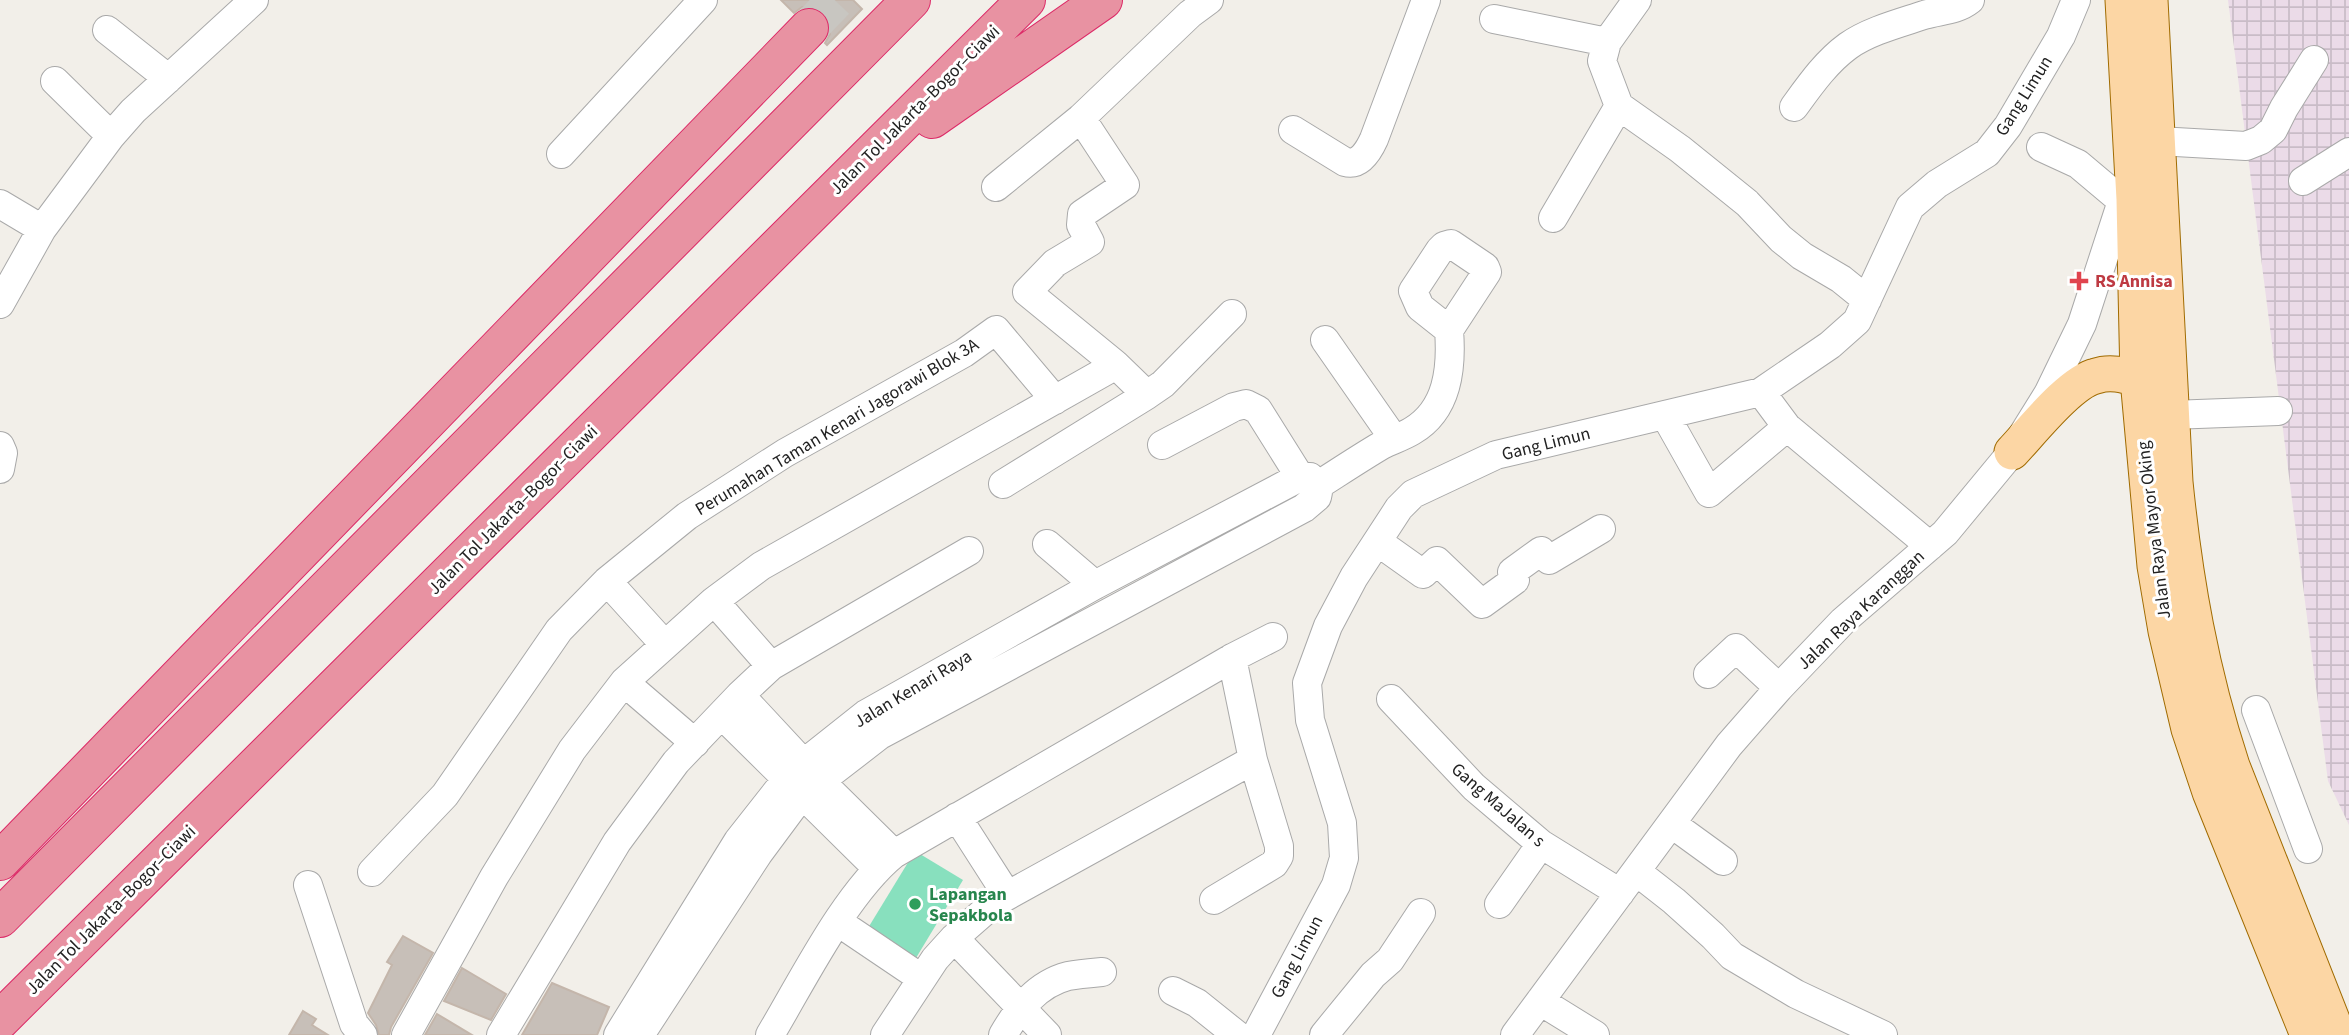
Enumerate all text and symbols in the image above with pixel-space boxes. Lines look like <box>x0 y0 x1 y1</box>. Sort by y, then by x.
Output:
street label: Jalan Tol Jakarta–Bogor–Ciawi <box>825 20 1005 200</box>
street label: Gang Limun <box>1989 51 2059 141</box>
place label: RS Annisa <box>2095 269 2173 294</box>
marker: RS Annisa <box>2069 271 2089 291</box>
street label: Perumahan Taman Kenari Jagorawi Blok 3A <box>691 332 984 522</box>
street label: Jalan Tol Jakarta–Bogor–Ciawi <box>423 420 603 600</box>
street label: Gang Limun <box>1499 421 1593 467</box>
street label: Jalan Raya Mayor Oking <box>2131 440 2177 620</box>
street label: Jalan Raya Karanggan <box>1792 544 1930 676</box>
street label: Jalan Kenari Raya <box>849 644 977 734</box>
street label: Gang MaJalan s <box>1446 757 1550 853</box>
street label: Jalan Tol Jakarta–Bogor–Ciawi <box>21 820 201 1000</box>
place label: Lapangan Sepakbola <box>929 882 1013 928</box>
marker: Lapangan Sepakbola <box>907 896 923 912</box>
street label: Gang Limun <box>1265 911 1329 1003</box>

